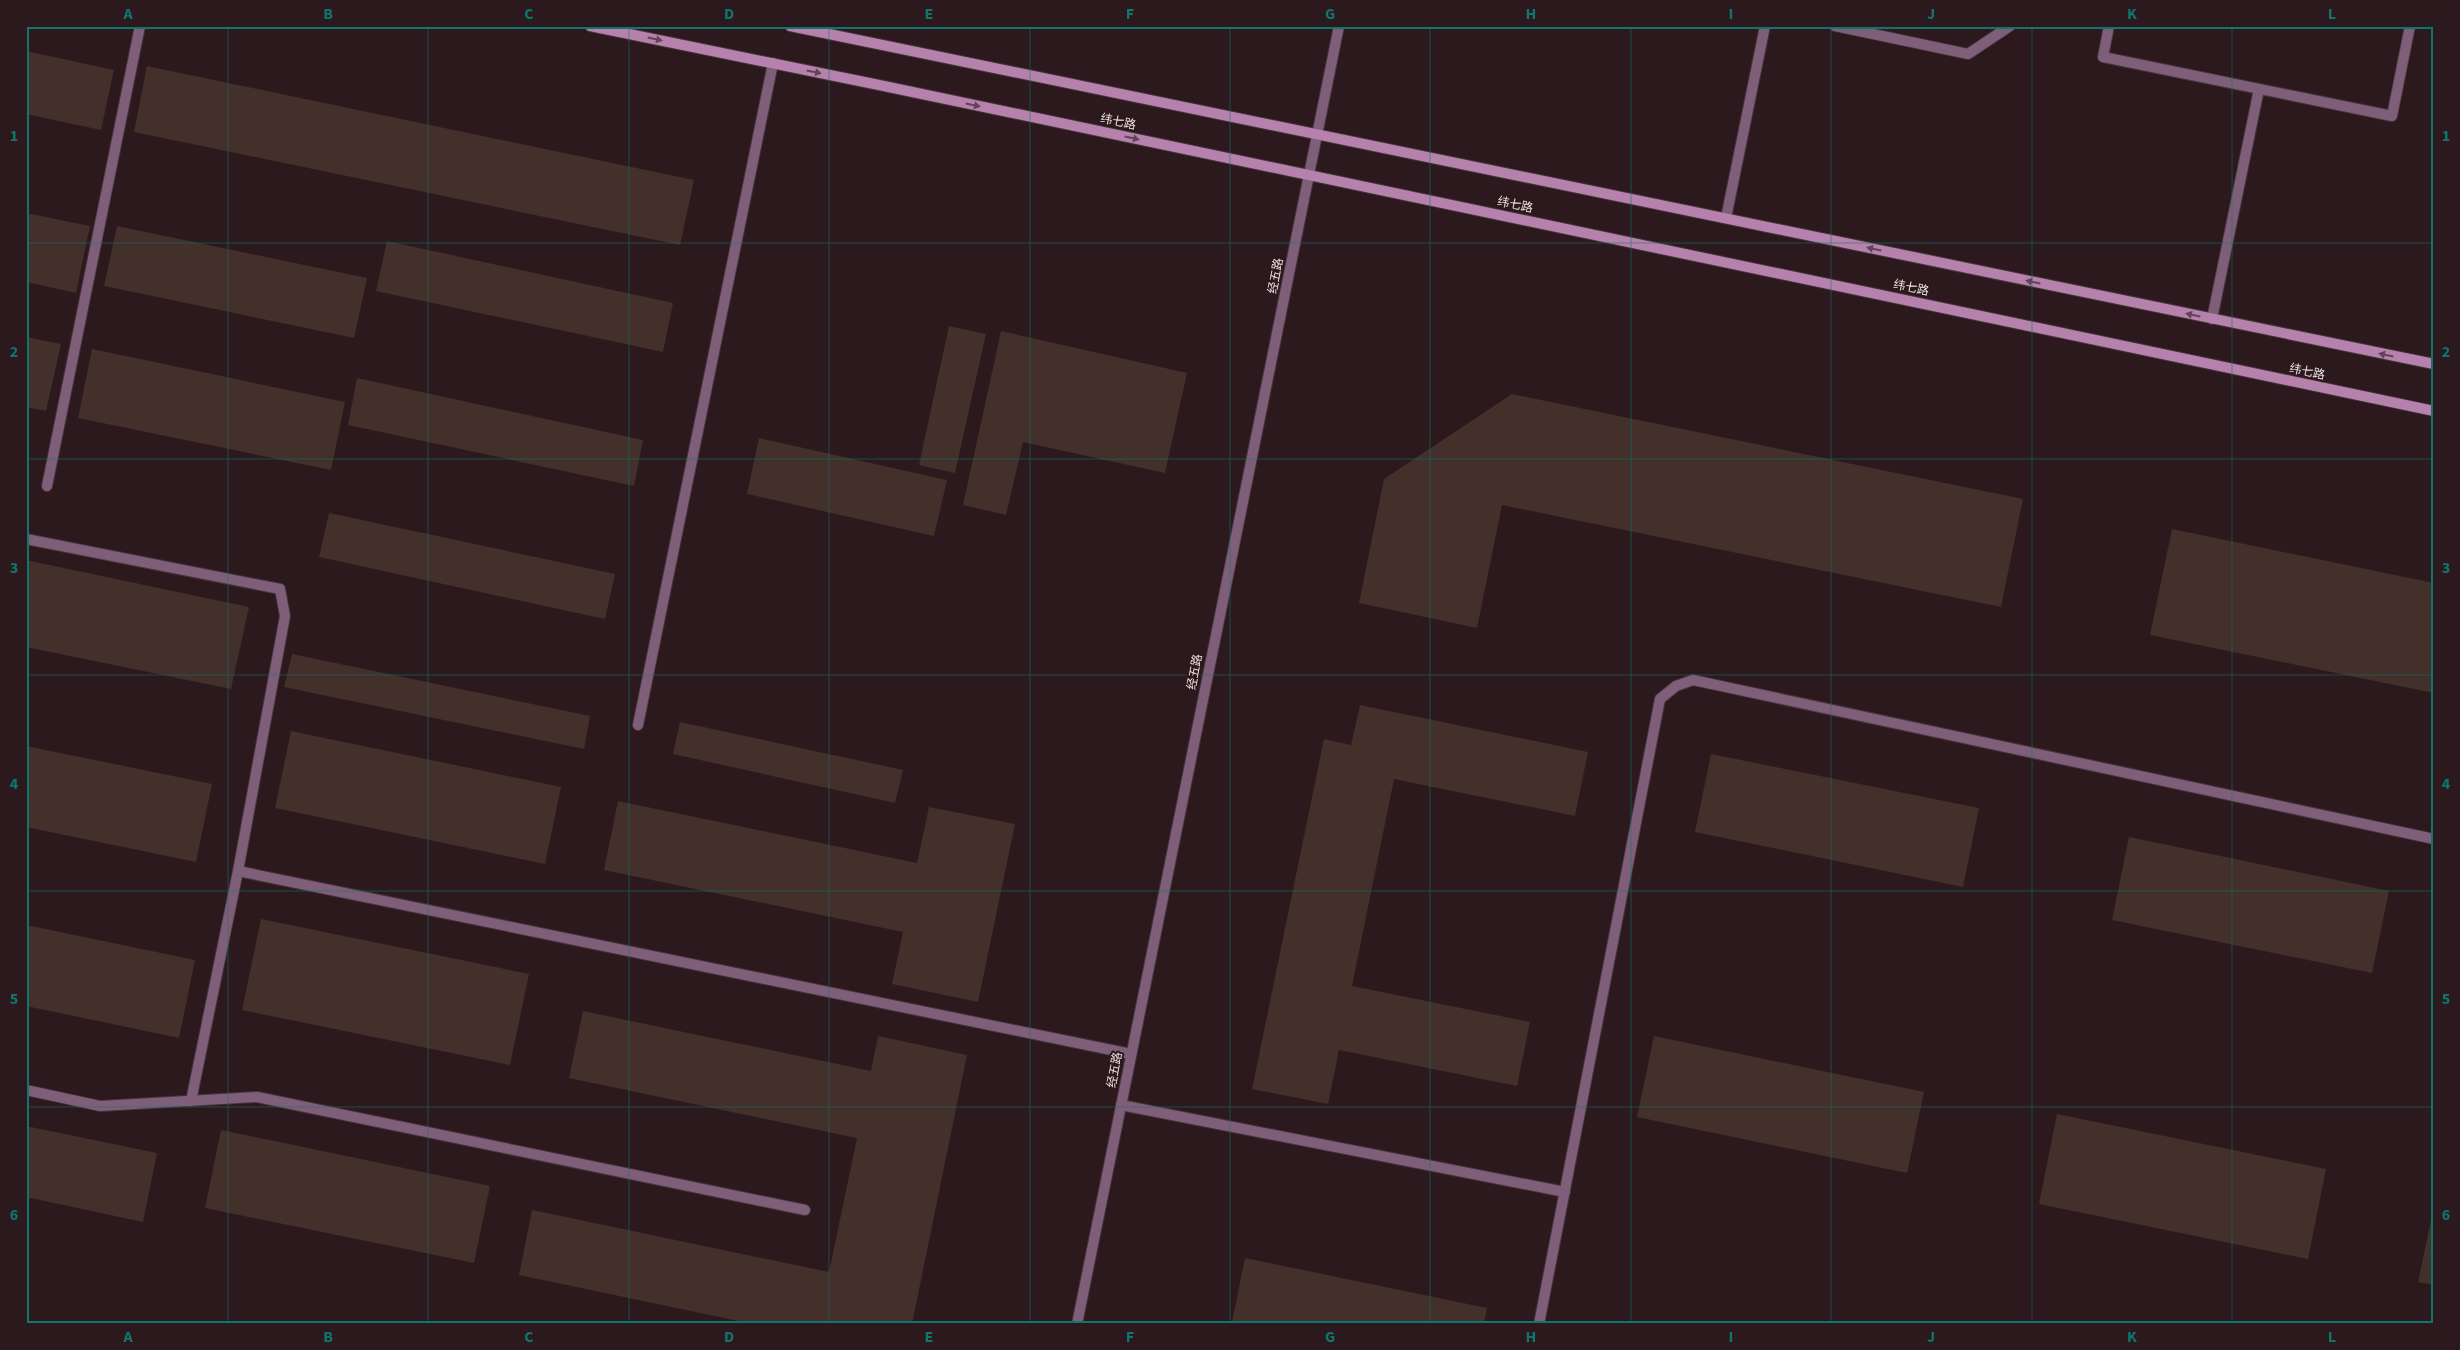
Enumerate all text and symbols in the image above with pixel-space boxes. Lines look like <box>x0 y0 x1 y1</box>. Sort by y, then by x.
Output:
text: A <box>122 3 133 25</box>
text: B <box>323 3 333 25</box>
text: C <box>524 3 534 25</box>
text: D <box>724 3 734 25</box>
text: E <box>925 3 933 25</box>
text: F <box>1126 3 1134 25</box>
text: G <box>1325 3 1335 25</box>
text: H <box>1526 3 1536 25</box>
text: I <box>1729 3 1733 25</box>
text: J <box>1927 3 1935 25</box>
text: K <box>2127 3 2137 25</box>
text: L <box>2328 3 2336 25</box>
one-way arrow <box>647 36 663 44</box>
one-way arrow <box>807 68 823 76</box>
one-way arrow <box>966 101 982 109</box>
street label: 纬七路 <box>1099 110 1137 134</box>
text: 1 <box>10 125 18 147</box>
text: 1 <box>2442 125 2450 147</box>
one-way arrow <box>1125 134 1140 142</box>
street label: 纬七路 <box>1496 193 1534 217</box>
one-way arrow <box>1867 245 1882 253</box>
street label: 经五路 <box>1264 257 1288 295</box>
street label: 纬七路 <box>1892 276 1930 300</box>
one-way arrow <box>2026 278 2041 286</box>
one-way arrow <box>2185 311 2200 319</box>
text: 2 <box>10 341 18 363</box>
text: 2 <box>2442 341 2450 363</box>
one-way arrow <box>2378 350 2394 358</box>
street label: 纬七路 <box>2288 360 2326 384</box>
text: 3 <box>10 557 18 579</box>
text: 3 <box>2442 557 2450 579</box>
street label: 经五路 <box>1183 653 1207 691</box>
text: 4 <box>10 773 19 795</box>
text: 4 <box>2442 773 2451 795</box>
text: 5 <box>10 988 18 1010</box>
text: 5 <box>2442 988 2450 1010</box>
street label: 经五路 <box>1103 1051 1127 1089</box>
text: 6 <box>10 1204 18 1226</box>
text: 6 <box>2442 1204 2450 1226</box>
text: A <box>122 1326 133 1348</box>
text: B <box>323 1326 333 1348</box>
text: C <box>524 1326 534 1348</box>
text: D <box>724 1326 734 1348</box>
text: E <box>925 1326 933 1348</box>
text: F <box>1126 1326 1134 1348</box>
text: G <box>1325 1326 1335 1348</box>
text: H <box>1526 1326 1536 1348</box>
text: I <box>1729 1326 1733 1348</box>
text: J <box>1927 1326 1935 1348</box>
text: K <box>2127 1326 2137 1348</box>
text: L <box>2328 1326 2336 1348</box>

